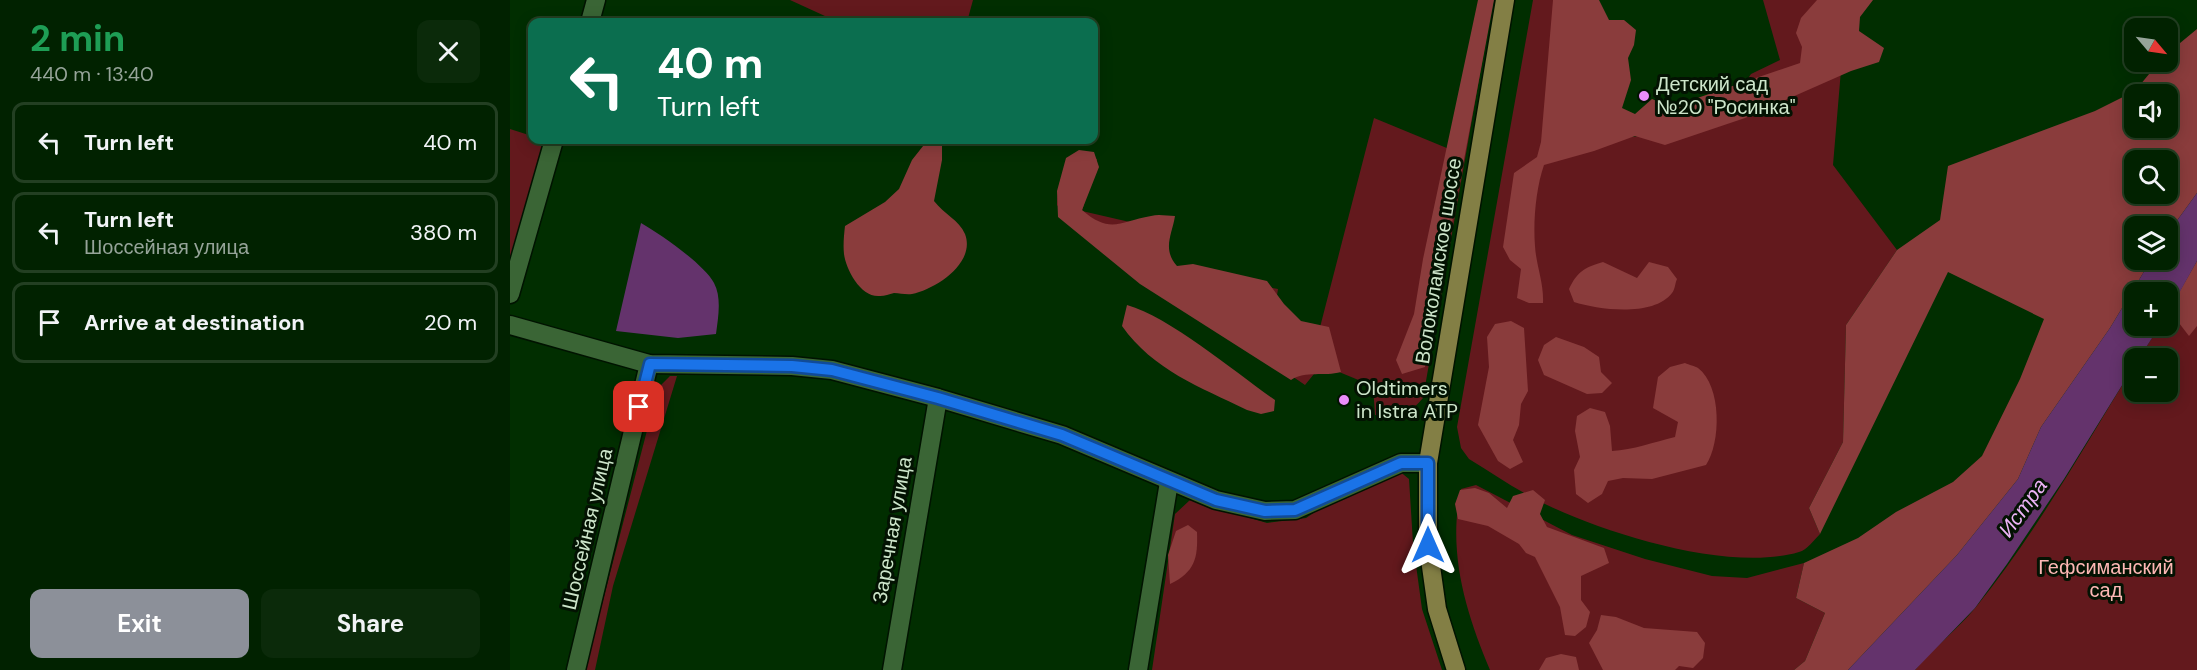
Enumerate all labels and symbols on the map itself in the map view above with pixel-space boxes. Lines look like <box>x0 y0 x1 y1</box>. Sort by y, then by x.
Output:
north arrow <box>2124 18 2178 72</box>
place label: Детский сад №20 "Росинка" <box>1656 71 1796 120</box>
marker: Детский сад №20 "Росинка" <box>1637 89 1651 103</box>
street label: Волоколамское шоссе <box>1409 156 1467 366</box>
place label: Oldtimers in Istra ATP <box>1356 375 1458 424</box>
pin <box>613 381 664 432</box>
marker: Oldtimers in Istra ATP <box>1337 393 1351 407</box>
street label: Шоссейная улица <box>556 445 618 612</box>
street label: Заречная улица <box>866 454 918 605</box>
water label: Истра <box>1992 473 2054 543</box>
position arrow <box>1396 513 1460 577</box>
park label: Гефсиманский сад <box>2038 554 2174 603</box>

